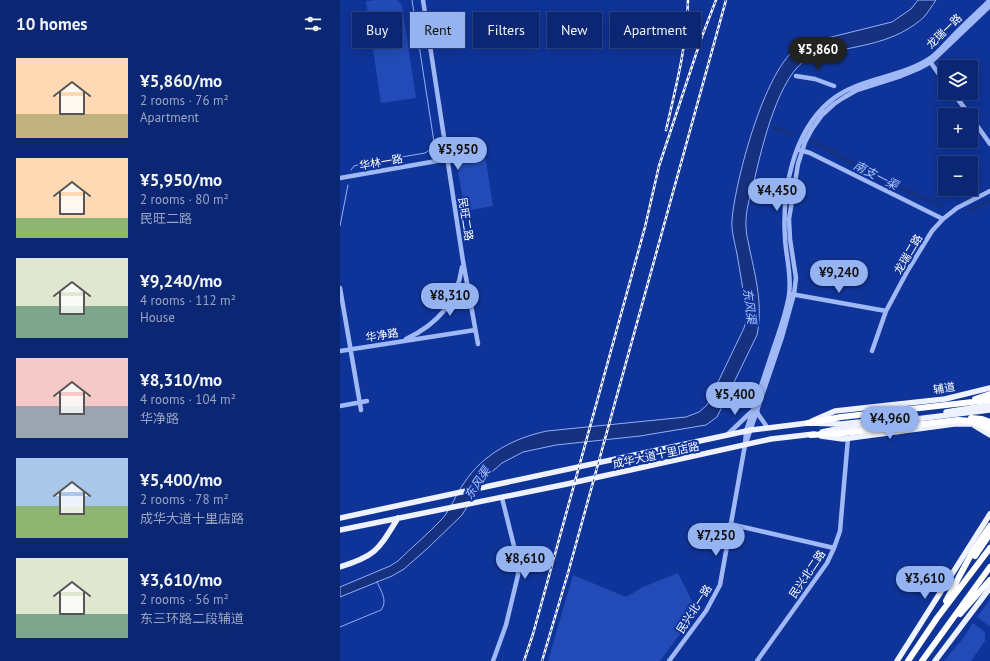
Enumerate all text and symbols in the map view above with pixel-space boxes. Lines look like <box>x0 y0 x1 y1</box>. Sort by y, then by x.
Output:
street label: 龙瑞一路 <box>923 11 965 51</box>
chip: Buy <box>352 12 402 48</box>
chip: Rent <box>410 12 465 48</box>
chip: Filters <box>473 12 539 48</box>
chip: New <box>547 12 602 48</box>
chip: Apartment <box>610 12 701 48</box>
text: 10 homes <box>16 13 87 35</box>
icon: filters <box>302 13 324 35</box>
pin: ¥5,860 <box>785 37 851 71</box>
text: ¥5,860 <box>798 41 838 58</box>
map controls <box>938 60 978 196</box>
button: layers <box>938 60 978 100</box>
text: ¥5,860/mo <box>140 70 222 92</box>
icon: home <box>48 74 96 122</box>
text: 2 rooms · 76 m² <box>140 92 229 109</box>
button: + <box>938 108 978 148</box>
text: Apartment <box>140 109 199 126</box>
pin: ¥5,950 <box>425 137 491 171</box>
text: ¥5,950 <box>438 141 478 158</box>
street label: 华林一路 <box>358 151 404 173</box>
button: − <box>938 156 978 196</box>
water label: 南支一渠 <box>851 157 903 193</box>
text: ¥5,950/mo <box>140 169 222 191</box>
icon: home <box>48 174 96 222</box>
pin: ¥4,450 <box>744 178 810 212</box>
text: ¥4,450 <box>757 182 797 199</box>
text: 2 rooms · 80 m² <box>140 191 229 208</box>
street label: 民旺二路 <box>456 196 476 242</box>
text: 民旺二路 <box>140 210 192 227</box>
street label: 龙瑞二路 <box>891 232 925 276</box>
pin: ¥9,240 <box>806 260 872 294</box>
text: ¥9,240 <box>819 264 859 281</box>
text: ¥9,240/mo <box>140 270 222 292</box>
icon: home <box>48 274 96 322</box>
pin: ¥8,310 <box>417 283 483 317</box>
text: ¥8,310 <box>430 287 470 304</box>
water label: 东风渠 <box>740 287 760 327</box>
text: 4 rooms · 112 m² <box>140 292 236 309</box>
text: House <box>140 309 175 326</box>
street label: 华净路 <box>365 326 399 344</box>
text: ¥8,310/mo <box>140 369 222 391</box>
icon: home <box>48 374 96 422</box>
street label: 辅道 <box>932 379 956 397</box>
pin: ¥5,400 <box>702 382 768 416</box>
text: ¥5,400 <box>715 386 755 403</box>
text: 4 rooms · 104 m² <box>140 391 236 408</box>
pin: ¥4,960 <box>857 406 923 440</box>
text: 华净路 <box>140 410 179 427</box>
text: ¥4,960 <box>870 410 910 427</box>
street label: 成华大道十里店路 <box>612 439 700 471</box>
water label: 东风渠 <box>461 462 494 502</box>
text: ¥5,400/mo <box>140 469 222 491</box>
icon: home <box>48 474 96 522</box>
text: 2 rooms · 78 m² <box>140 491 229 508</box>
text: 成华大道十里店路 <box>140 510 244 527</box>
pin: ¥7,250 <box>683 523 749 557</box>
text: ¥7,250 <box>697 527 735 544</box>
pin: ¥8,610 <box>492 546 558 580</box>
street label: 民兴北二路 <box>786 547 828 601</box>
text: ¥8,610 <box>505 550 545 567</box>
pin: ¥3,610 <box>892 566 958 600</box>
text: ¥3,610/mo <box>140 569 222 591</box>
text: ¥3,610 <box>905 570 945 587</box>
icon: home <box>48 574 96 622</box>
street label: 民兴北一路 <box>673 582 715 636</box>
text: 2 rooms · 56 m² <box>140 591 229 608</box>
text: 东三环路二段辅道 <box>140 610 244 627</box>

